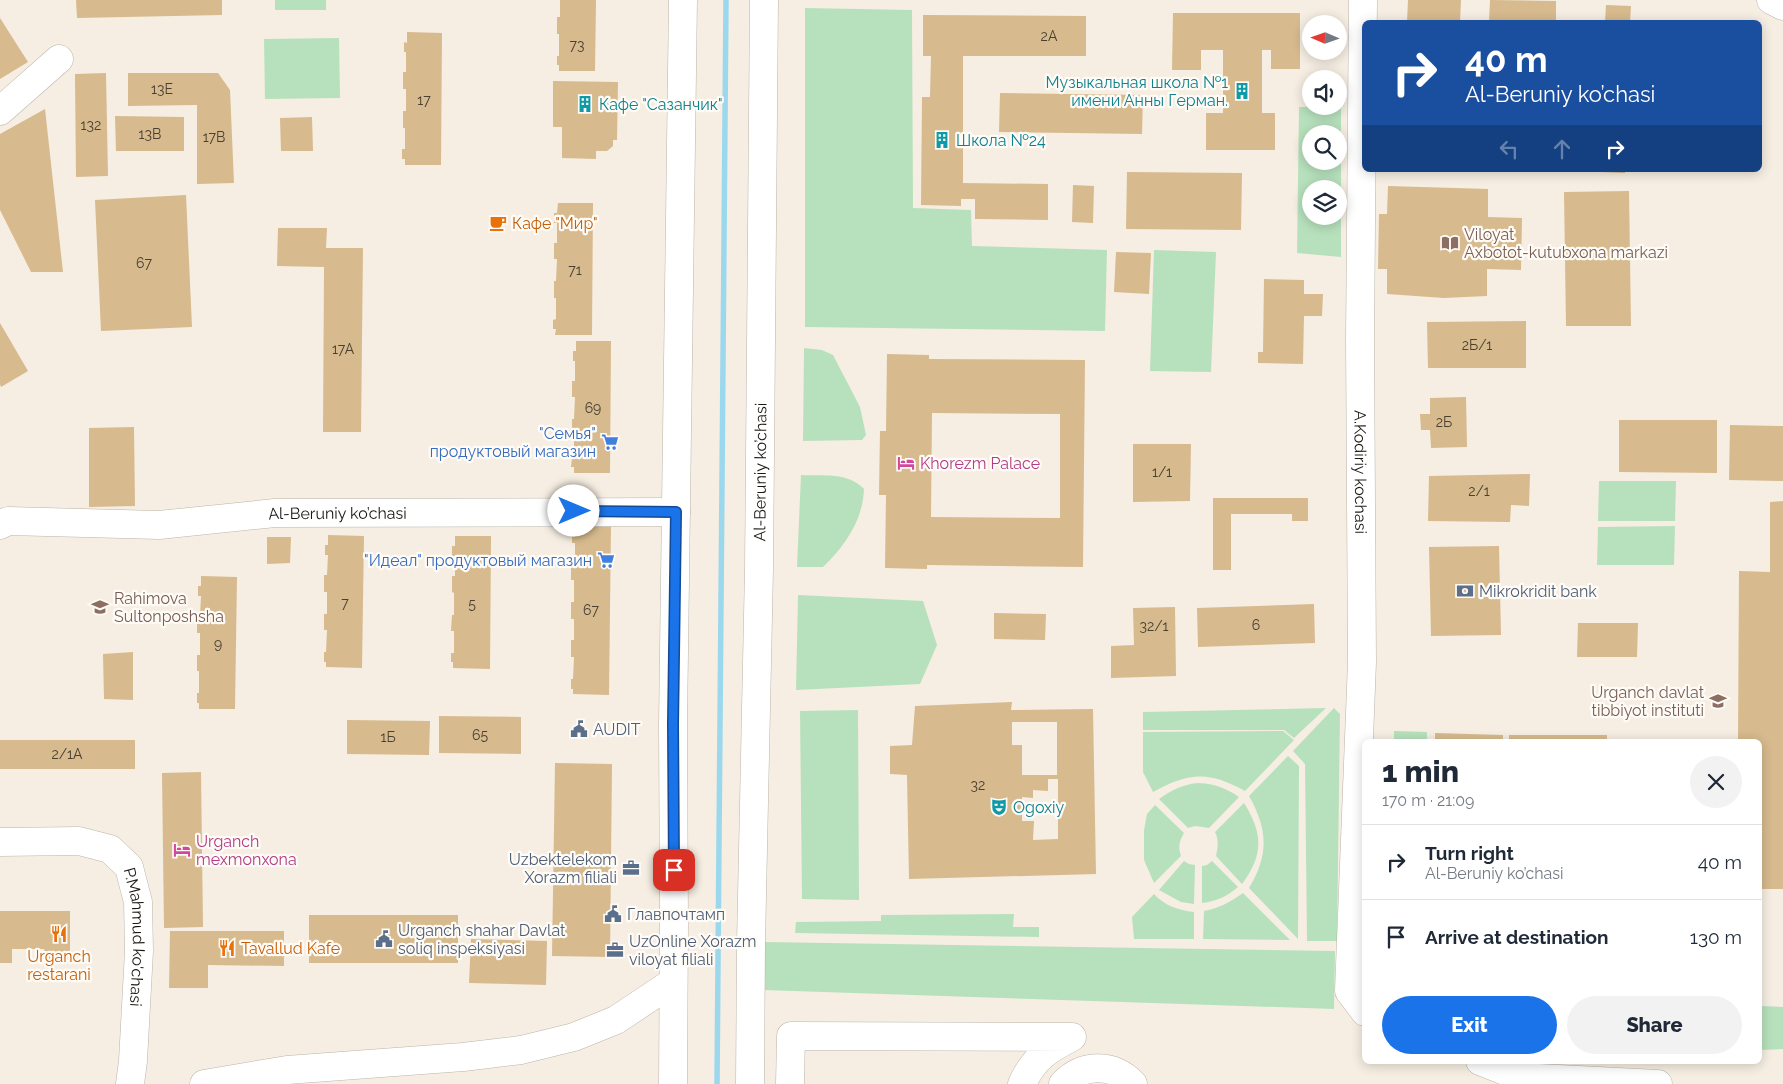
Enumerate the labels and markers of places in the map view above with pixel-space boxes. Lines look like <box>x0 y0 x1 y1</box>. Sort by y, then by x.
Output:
place label: Музыкальная школа №1 имени Анны Герман. <box>1046 73 1228 110</box>
building icon: Музыкальная школа №1 имени Анны Герман. <box>1232 81 1252 101</box>
building icon: Кафе "Сазанчик" <box>575 94 595 114</box>
place label: Кафе "Сазанчик" <box>599 95 723 114</box>
building icon: Школа №24 <box>932 130 952 150</box>
place label: Школа №24 <box>956 131 1046 150</box>
cafe icon: Кафе "Мир" <box>488 213 508 233</box>
place label: Кафе "Мир" <box>512 214 598 233</box>
place label: Viloyat Axbotot-kutubxona markazi <box>1464 225 1668 262</box>
library icon: Viloyat Axbotot-kutubxona markazi <box>1440 233 1460 253</box>
place label: "Семья" продуктовый магазин <box>430 424 596 461</box>
supermarket icon: "Семья" продуктовый магазин <box>600 432 620 452</box>
hotel icon: Khorezm Palace <box>896 453 916 473</box>
place label: Khorezm Palace <box>920 454 1040 473</box>
supermarket icon: "Идеал" продуктовый магазин <box>596 550 616 570</box>
place label: "Идеал" продуктовый магазин <box>364 551 592 570</box>
bank icon: Mikrokridit bank <box>1455 581 1475 601</box>
place label: Mikrokridit bank <box>1479 582 1597 601</box>
place label: Rahimova Sultonposhsha <box>114 589 224 626</box>
school or university icon: Rahimova Sultonposhsha <box>90 597 110 617</box>
place label: Urganch davlat tibbiyot instituti <box>1591 683 1705 720</box>
school or university icon: Urganch davlat tibbiyot instituti <box>1708 691 1728 711</box>
public building icon: AUDIT <box>569 719 589 739</box>
place label: AUDIT <box>593 720 641 739</box>
theatre icon: Ogoxiy <box>989 797 1009 817</box>
place label: Ogoxiy <box>1013 798 1065 817</box>
place label: Urganch mexmonxona <box>196 832 297 869</box>
hotel icon: Urganch mexmonxona <box>172 840 192 860</box>
pin <box>653 849 695 891</box>
place label: Uzbektelekom Xorazm filiali <box>509 850 617 887</box>
office icon: Uzbektelekom Xorazm filiali <box>621 858 641 878</box>
public building icon: Главпочтамп <box>603 904 623 924</box>
place label: Главпочтамп <box>627 905 725 924</box>
place label: Urganch shahar Davlat soliq inspeksiyasi <box>398 921 566 958</box>
restaurant icon: Urganch restarani <box>49 924 69 944</box>
public building icon: Urganch shahar Davlat soliq inspeksiyasi <box>374 929 394 949</box>
place label: UzOnline Xorazm viloyat filiali <box>629 932 757 969</box>
restaurant icon: Tavallud Kafe <box>217 938 237 958</box>
place label: Tavallud Kafe <box>241 939 340 958</box>
office icon: UzOnline Xorazm viloyat filiali <box>605 940 625 960</box>
place label: Urganch restarani <box>27 947 91 984</box>

